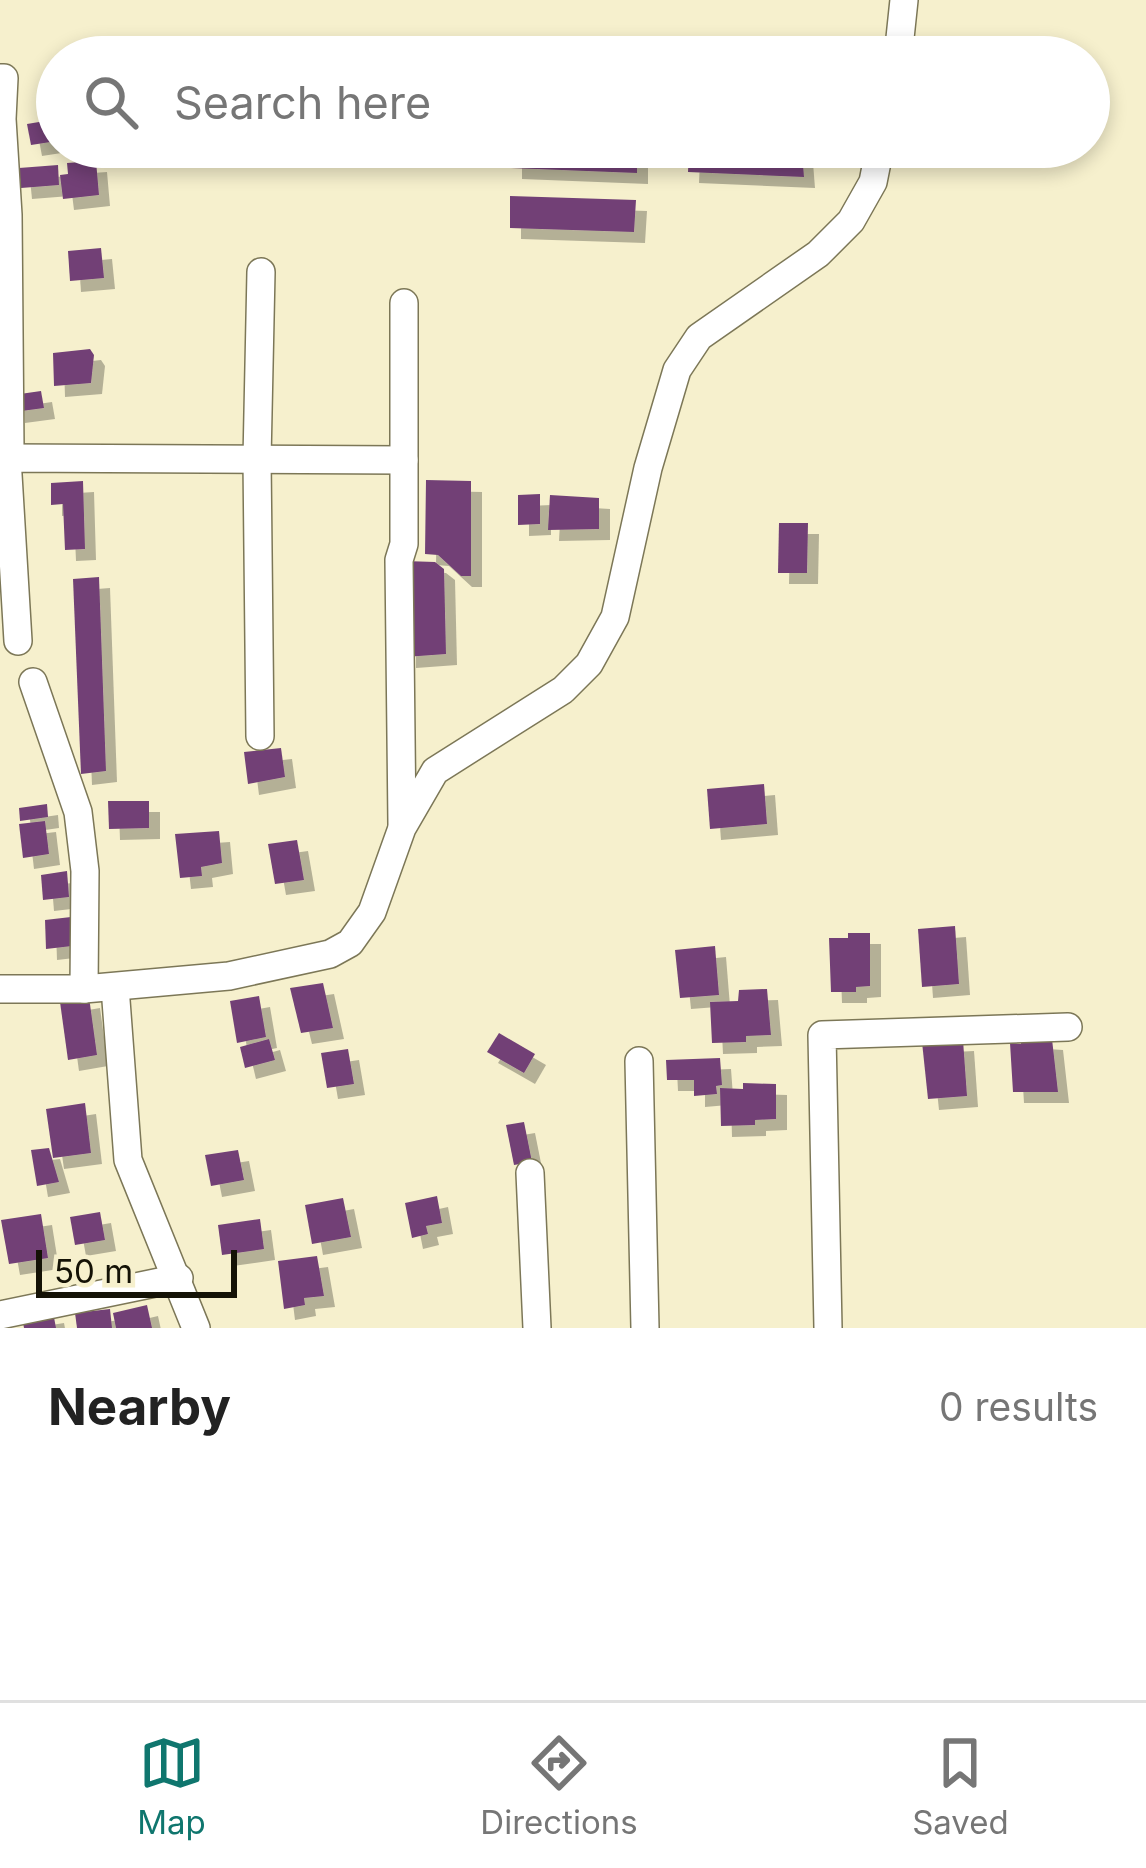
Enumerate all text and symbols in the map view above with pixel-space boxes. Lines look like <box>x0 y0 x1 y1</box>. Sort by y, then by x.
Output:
search box <box>36 36 1110 168</box>
icon: search <box>78 69 144 135</box>
text: Search here <box>174 75 431 130</box>
scale bar <box>36 1244 237 1297</box>
text: 50 m <box>54 1251 133 1291</box>
text: Nearby <box>48 1376 231 1437</box>
text: 0 results <box>939 1383 1098 1430</box>
tab: Map <box>137 1730 206 1842</box>
tab: Directions <box>480 1730 638 1842</box>
tab: Saved <box>912 1730 1009 1842</box>

